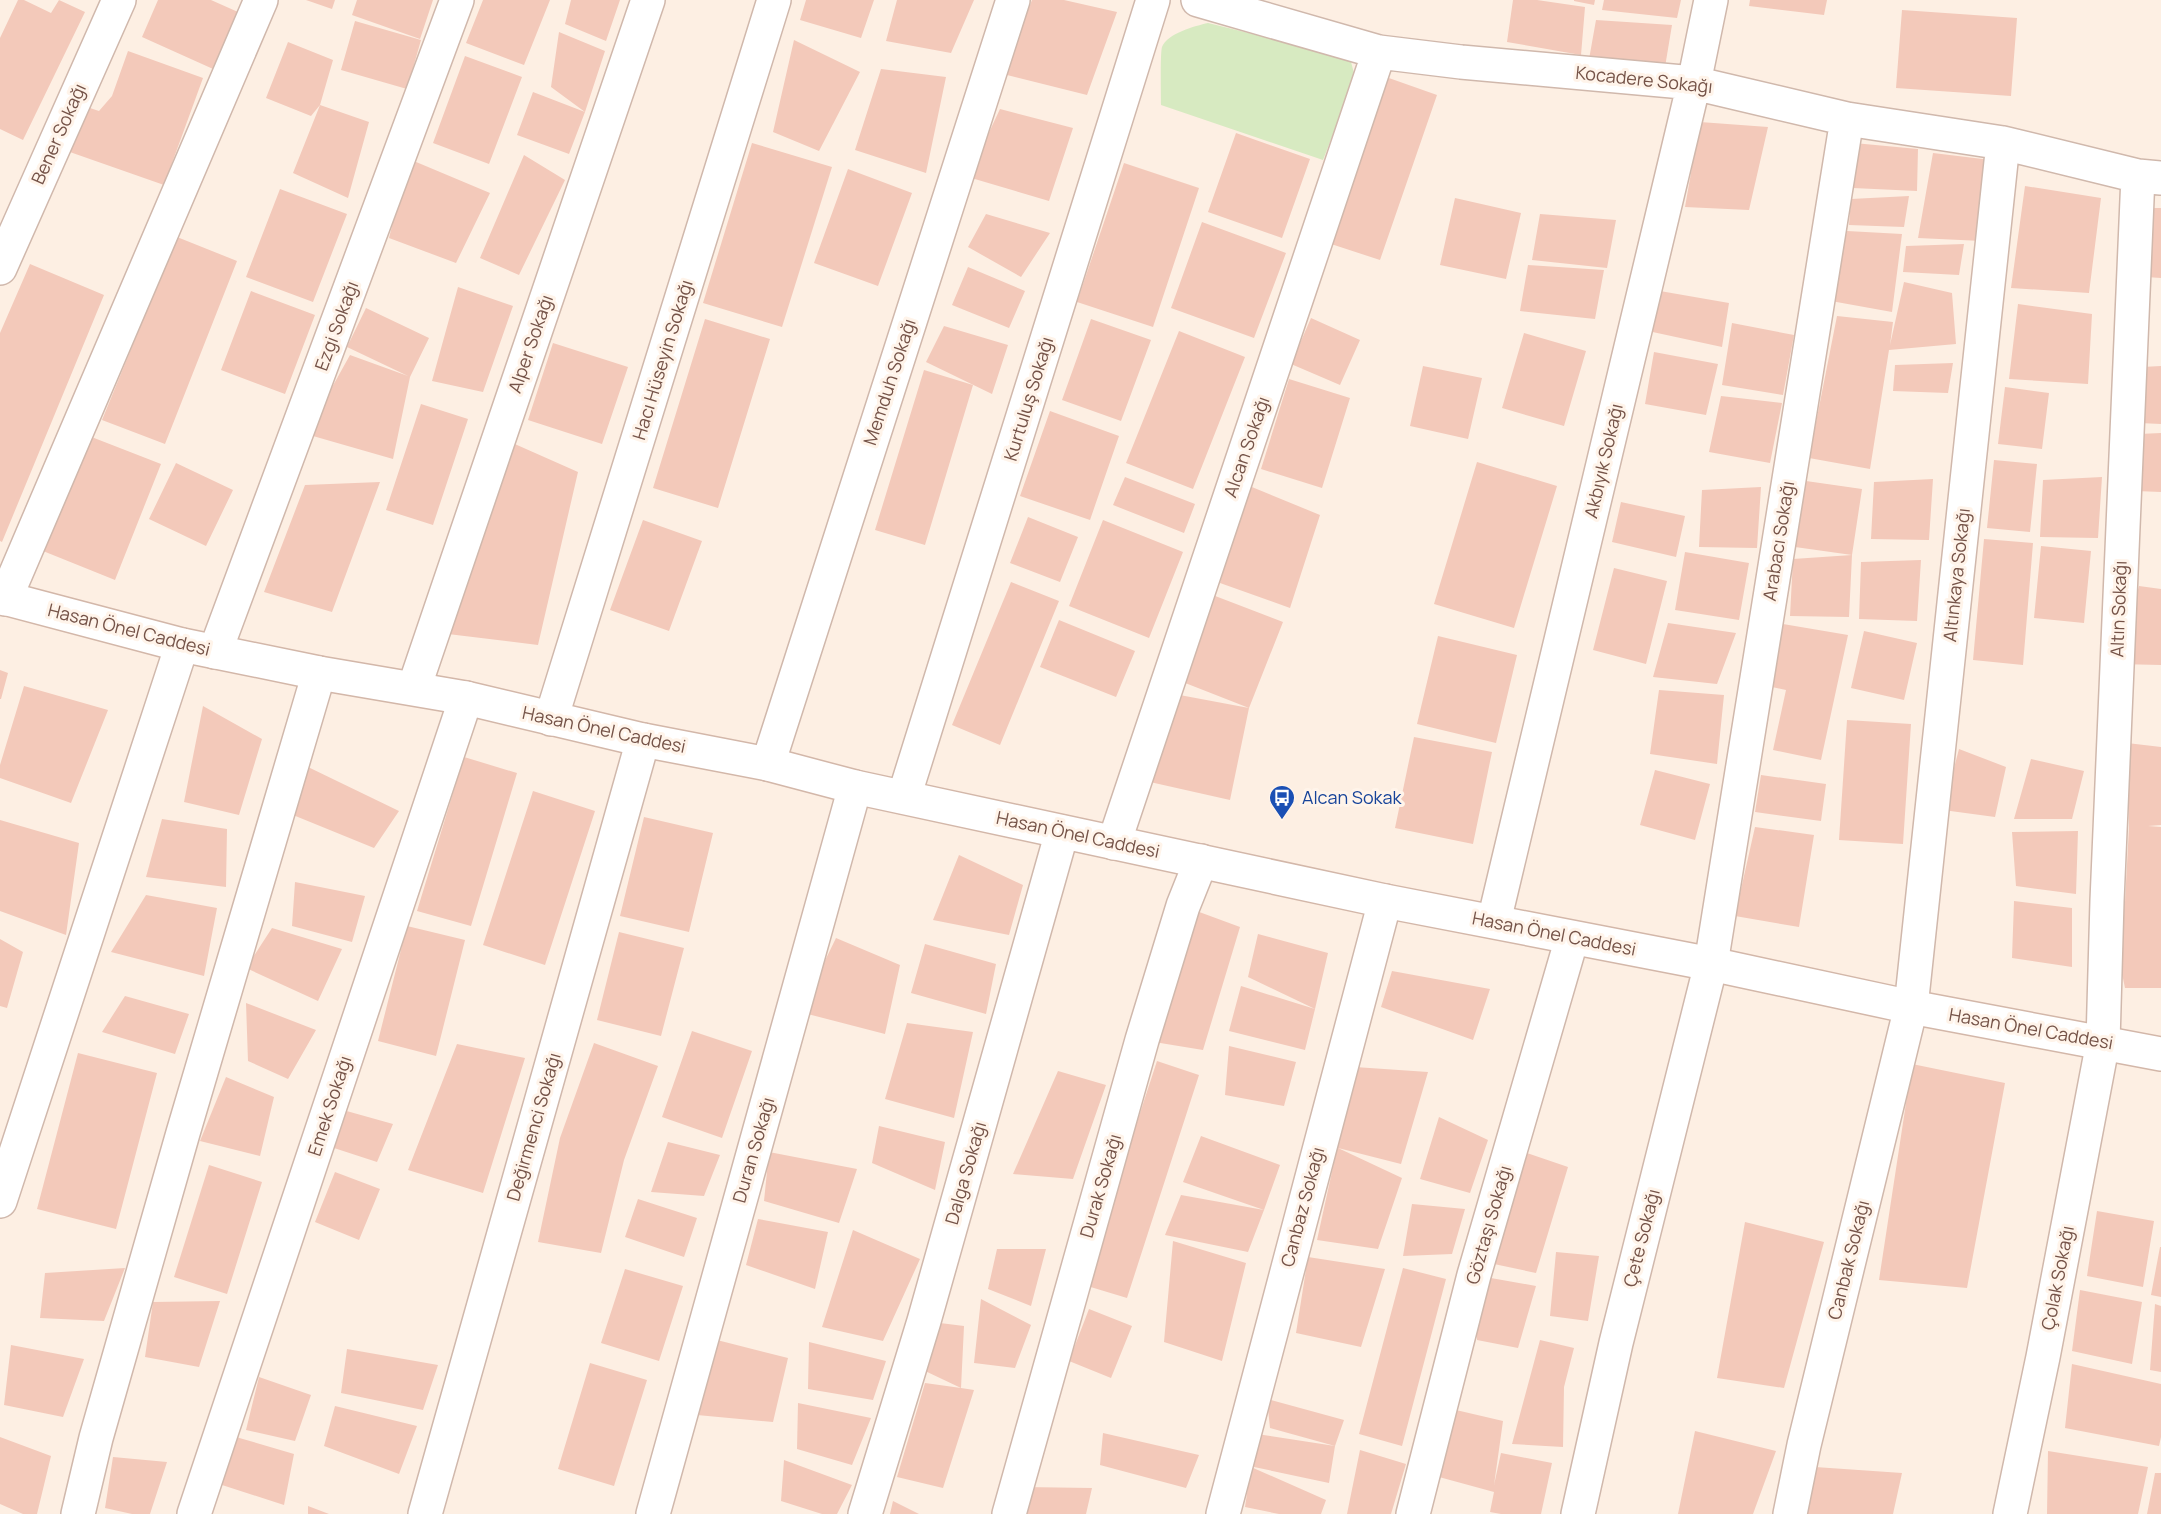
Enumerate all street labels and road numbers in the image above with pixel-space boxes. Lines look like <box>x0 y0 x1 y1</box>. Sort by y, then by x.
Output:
street label: Kocadere Sokağı <box>1574 60 1714 98</box>
street label: Bener Sokağı <box>25 79 91 188</box>
street label: Ezgi Sokağı <box>309 277 363 374</box>
street label: Hacı Hüseyin Sokağı <box>626 277 698 443</box>
street label: Alper Sokağı <box>502 291 558 396</box>
street label: Memduh Sokağı <box>857 315 921 448</box>
street label: Kurtuluş Sokağı <box>998 334 1058 464</box>
street label: Alcan Sokağı <box>1218 393 1275 500</box>
street label: Akbıyık Sokağı <box>1578 401 1628 520</box>
street label: Arabacı Sokağı <box>1757 479 1799 603</box>
street label: Altınkaya Sokağı <box>1937 507 1975 643</box>
street label: Altın Sokağı <box>2104 560 2132 658</box>
street label: Hasan Önel Caddesi <box>46 597 213 661</box>
street label: Hasan Önel Caddesi <box>520 700 688 758</box>
street label: Hasan Önel Caddesi <box>994 805 1162 863</box>
street label: Hasan Önel Caddesi <box>1470 905 1638 961</box>
street label: Hasan Önel Caddesi <box>1947 1002 2115 1054</box>
street label: Değirmenci Sokağı <box>500 1050 566 1204</box>
street label: Emek Sokağı <box>302 1053 357 1159</box>
street label: Duran Sokağı <box>727 1094 780 1205</box>
street label: Dalga Sokağı <box>939 1118 991 1227</box>
street label: Durak Sokağı <box>1074 1131 1126 1240</box>
street label: Canbaz Sokağı <box>1275 1144 1330 1269</box>
street label: Göztaşı Sokağı <box>1460 1163 1516 1287</box>
street label: Çete Sokağı <box>1617 1186 1665 1289</box>
street label: Canbak Sokağı <box>1822 1198 1874 1322</box>
street label: Çolak Sokağı <box>2035 1224 2079 1332</box>

